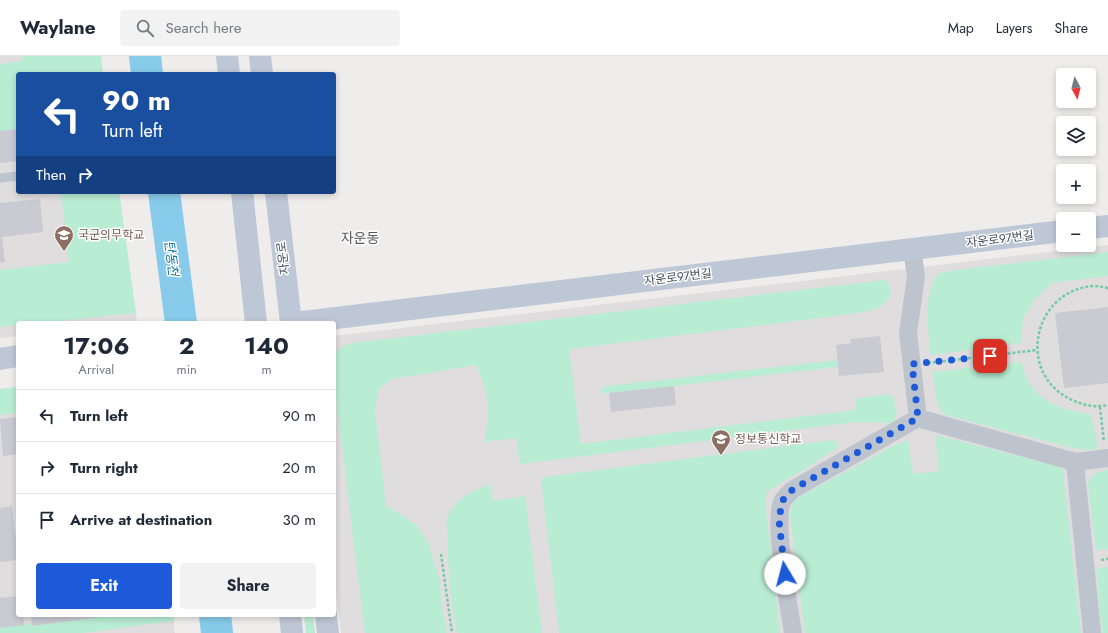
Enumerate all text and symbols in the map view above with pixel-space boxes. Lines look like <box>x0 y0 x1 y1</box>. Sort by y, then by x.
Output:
search box <box>120 10 400 46</box>
text: Waylane <box>20 14 96 41</box>
icon: search <box>134 17 156 39</box>
text: Search here <box>166 17 241 39</box>
text: Map <box>948 18 974 38</box>
text: Layers <box>996 18 1032 38</box>
text: Share <box>1054 18 1088 38</box>
north arrow <box>1056 68 1096 108</box>
map controls <box>1056 68 1096 252</box>
text: 90 m <box>102 80 171 121</box>
icon: left <box>36 88 88 140</box>
button: layers <box>1056 116 1096 156</box>
text: Turn left <box>102 118 162 144</box>
text: Then <box>36 164 66 186</box>
icon: right <box>74 164 96 186</box>
button: + <box>1056 164 1096 204</box>
button: − <box>1056 212 1096 252</box>
school or university icon: 국군의무학교 <box>53 224 75 252</box>
place label: 국군의무학교 <box>78 226 144 244</box>
street label: 자운로97번길 <box>965 226 1035 252</box>
district label: 자운동 <box>341 228 379 248</box>
water label: 탄동천 <box>160 239 183 278</box>
street label: 자운로 <box>272 240 294 276</box>
street label: 자운로97번길 <box>643 264 713 290</box>
text: 17:06 <box>63 328 129 363</box>
text: 2 <box>179 328 195 363</box>
text: 140 <box>244 328 289 363</box>
pin <box>973 339 1007 373</box>
icon: arrive <box>979 345 1001 367</box>
text: Arrival <box>78 360 114 379</box>
text: min <box>177 360 197 379</box>
text: m <box>261 360 272 379</box>
icon: left <box>36 405 58 427</box>
text: Turn left <box>70 405 128 427</box>
text: 90 m <box>282 405 316 427</box>
school or university icon: 정보통신학교 <box>710 428 732 456</box>
place label: 정보통신학교 <box>735 430 801 448</box>
icon: right <box>36 457 58 479</box>
text: Turn right <box>70 457 138 479</box>
text: 20 m <box>282 457 316 479</box>
icon: arrive <box>36 509 58 531</box>
text: Arrive at destination <box>70 509 212 531</box>
text: 30 m <box>283 509 316 531</box>
position arrow <box>764 553 806 595</box>
button: Exit <box>36 563 172 609</box>
button: Share <box>180 563 316 609</box>

